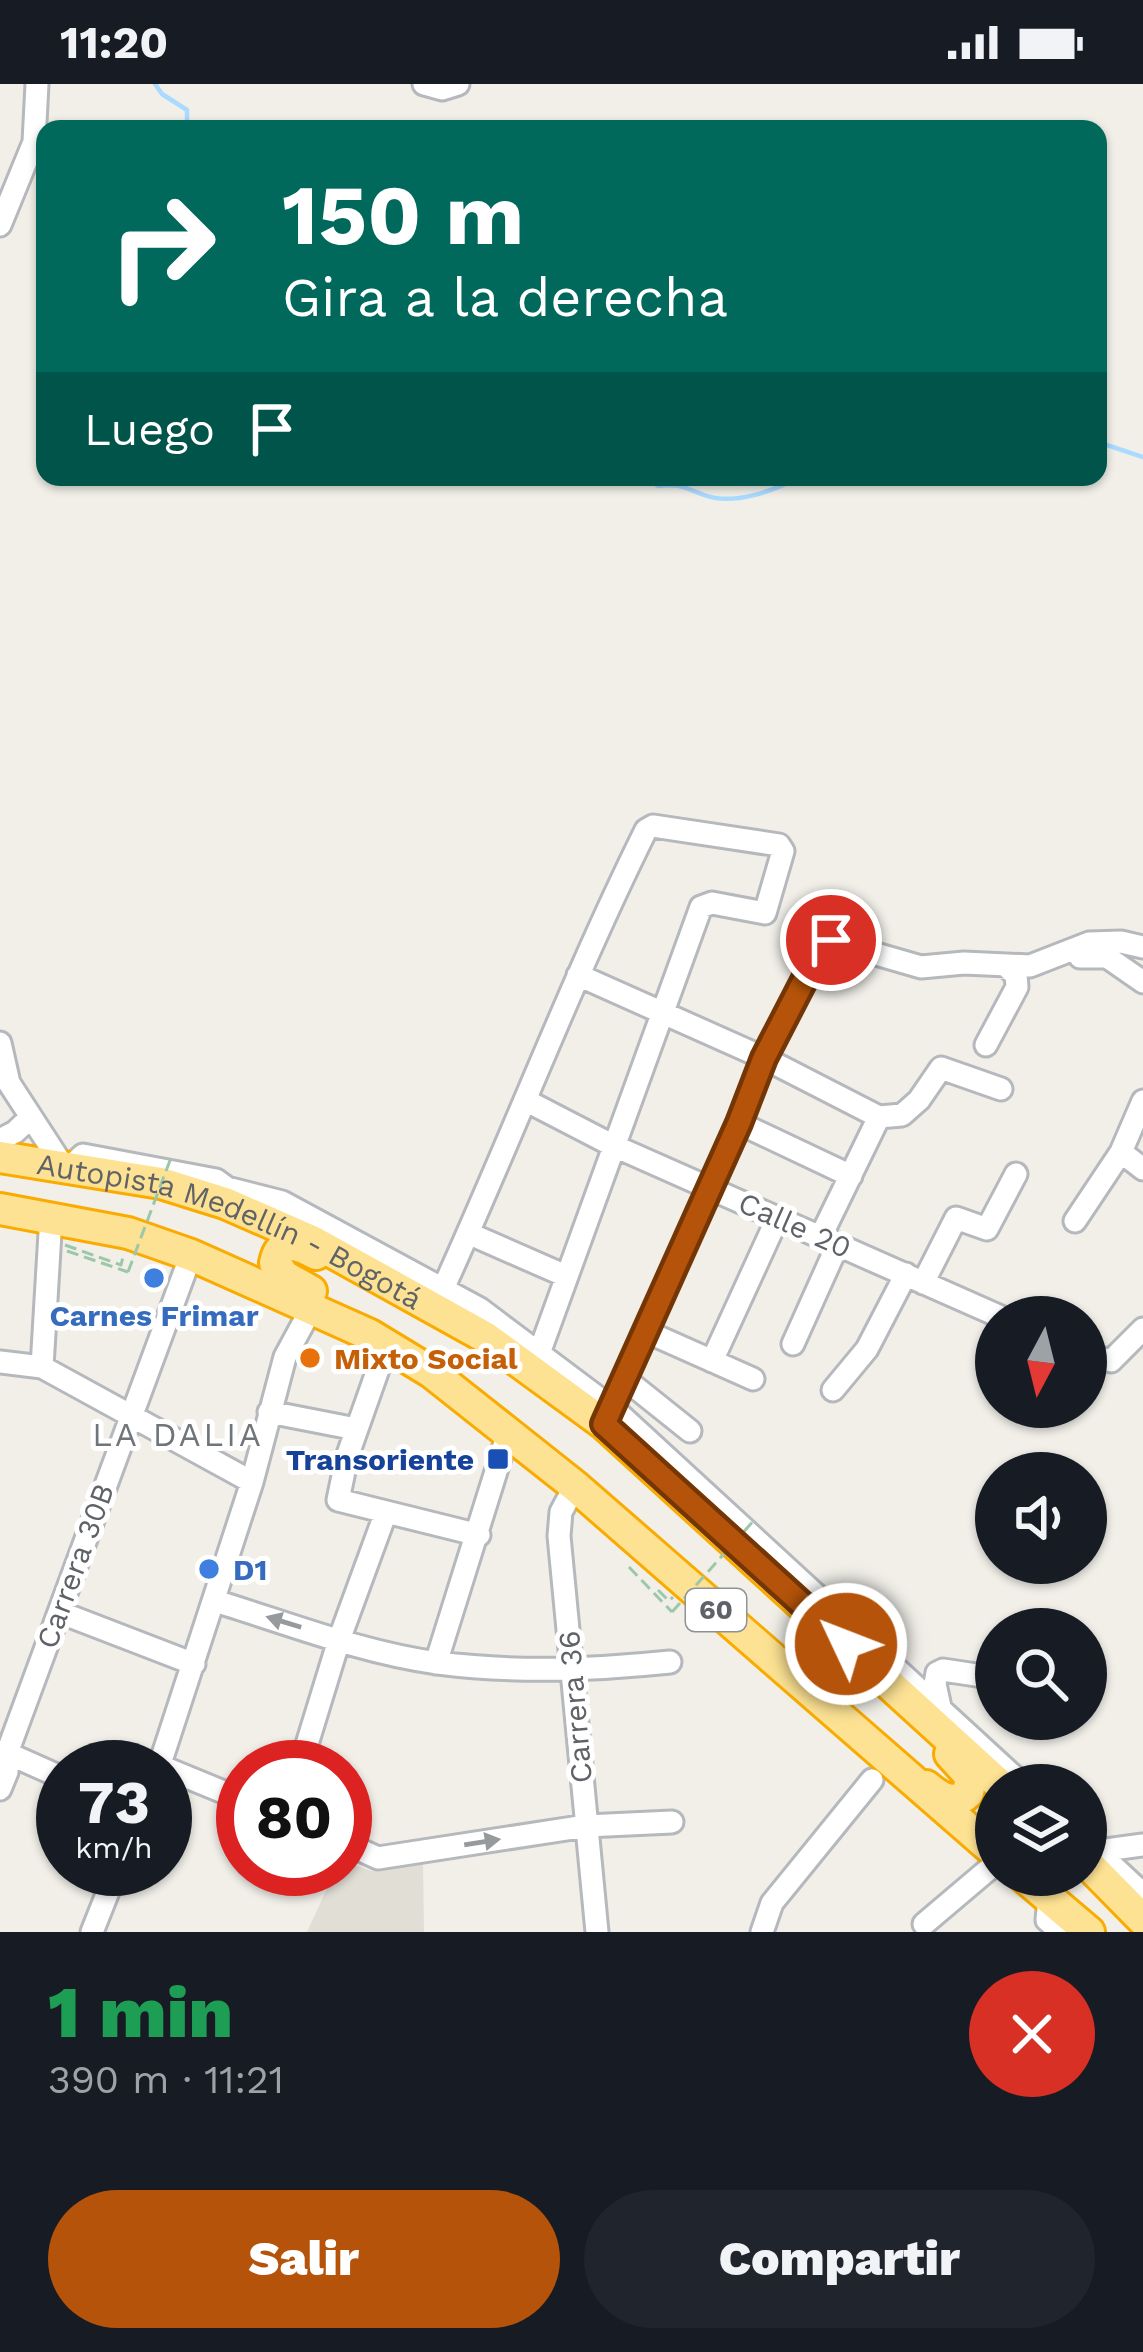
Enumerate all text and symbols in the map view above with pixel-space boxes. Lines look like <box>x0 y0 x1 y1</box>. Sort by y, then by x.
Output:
text: 11:20 <box>60 16 168 69</box>
text: 150 m <box>282 166 524 264</box>
icon: right <box>84 168 240 324</box>
text: Gira a la derecha <box>282 266 728 329</box>
icon: arrive <box>239 396 305 462</box>
text: Luego <box>84 403 215 456</box>
pin <box>780 889 882 991</box>
icon: arrive <box>798 907 864 973</box>
street label: Autopista Medellín - Bogotá <box>34 1146 428 1316</box>
street label: Calle 20 <box>733 1185 857 1265</box>
marker: Carnes Frimar <box>141 1265 167 1291</box>
north arrow <box>975 1296 1107 1428</box>
map controls <box>975 1296 1107 1896</box>
place label: Carnes Frimar <box>49 1298 259 1333</box>
place label: Mixto Social <box>334 1341 518 1376</box>
marker: Mixto Social <box>297 1345 323 1371</box>
district label: LA DALIA <box>92 1415 264 1454</box>
place label: Transoriente <box>286 1442 474 1477</box>
marker: Transoriente <box>485 1446 511 1472</box>
button: sound <box>975 1452 1107 1584</box>
street label: Carrera 30B <box>29 1479 121 1653</box>
place label: D1 <box>233 1552 267 1587</box>
marker: D1 <box>196 1556 222 1582</box>
position arrow <box>783 1581 909 1707</box>
road number: 60 <box>686 1589 746 1631</box>
button: search <box>975 1608 1107 1740</box>
one-way arrow <box>265 1612 302 1631</box>
street label: Carrera 36 <box>551 1629 599 1785</box>
speed limit sign: 80 <box>216 1740 372 1896</box>
button: layers <box>975 1764 1107 1896</box>
text: 73 <box>78 1767 150 1838</box>
text: km/h <box>75 1830 153 1865</box>
one-way arrow <box>464 1832 501 1851</box>
text: 1 min <box>48 1970 233 2054</box>
button: close <box>969 1971 1095 2097</box>
text: 390 m · 11:21 <box>48 2057 284 2102</box>
button: Salir <box>48 2190 560 2328</box>
button: Compartir <box>584 2190 1095 2328</box>

